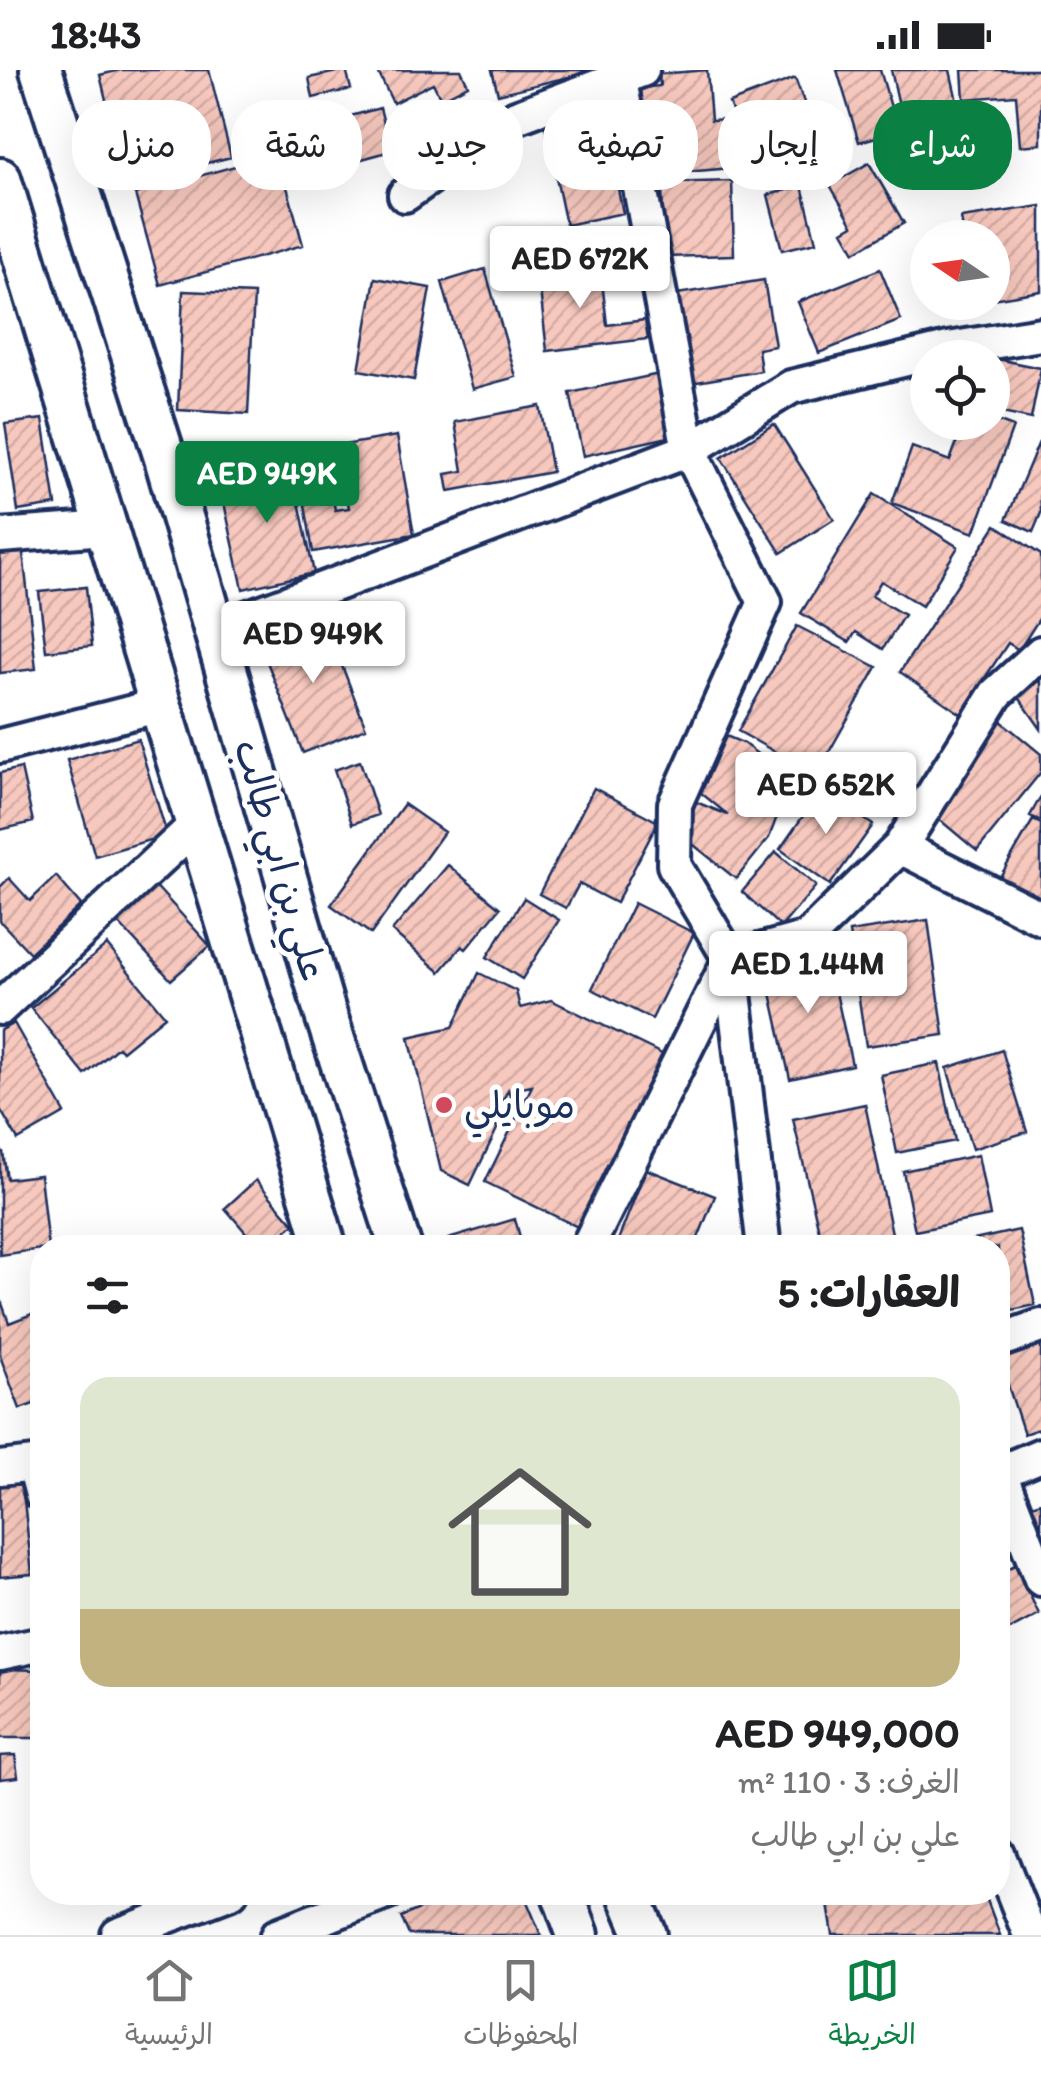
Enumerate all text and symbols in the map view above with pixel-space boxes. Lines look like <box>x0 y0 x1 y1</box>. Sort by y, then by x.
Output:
text: 18:43 <box>50 12 141 58</box>
chip: منزل <box>72 100 211 190</box>
chip: شقة <box>231 100 362 190</box>
chip: جديد <box>382 100 523 190</box>
chip: تصفية <box>543 100 698 190</box>
chip: إيجار <box>718 100 853 190</box>
chip: شراء <box>873 100 1012 190</box>
north arrow <box>910 220 1010 320</box>
map controls <box>910 220 1010 440</box>
pin: AED 672K <box>477 226 683 311</box>
text: AED 672K <box>512 239 648 277</box>
button: locate <box>910 340 1010 440</box>
pin: AED 949K <box>164 441 370 526</box>
text: AED 949K <box>197 454 337 492</box>
pin: AED 949K <box>210 601 416 686</box>
text: AED 949K <box>243 614 383 652</box>
street label: علي بن ابي طالب <box>215 734 337 989</box>
pin: AED 652K <box>723 752 929 837</box>
text: AED 652K <box>757 765 895 803</box>
pin: AED 1.44M <box>694 931 922 1016</box>
text: AED 1.44M <box>731 944 885 982</box>
place label: موبايلي <box>464 1082 575 1138</box>
marker: موبايلي <box>433 1094 455 1116</box>
text: العقارات: 5 <box>777 1267 960 1318</box>
icon: filters <box>80 1268 135 1323</box>
icon: home <box>430 1442 610 1622</box>
text: AED 949,000 <box>716 1707 960 1758</box>
text: الغرف: 3 · 110 m² <box>738 1763 960 1801</box>
text: علي بن ابي طالب <box>751 1816 960 1854</box>
tab: الرئيسية <box>125 1953 213 2059</box>
tab: المحفوظات <box>463 1953 578 2059</box>
tab: الخريطة <box>829 1953 916 2059</box>

